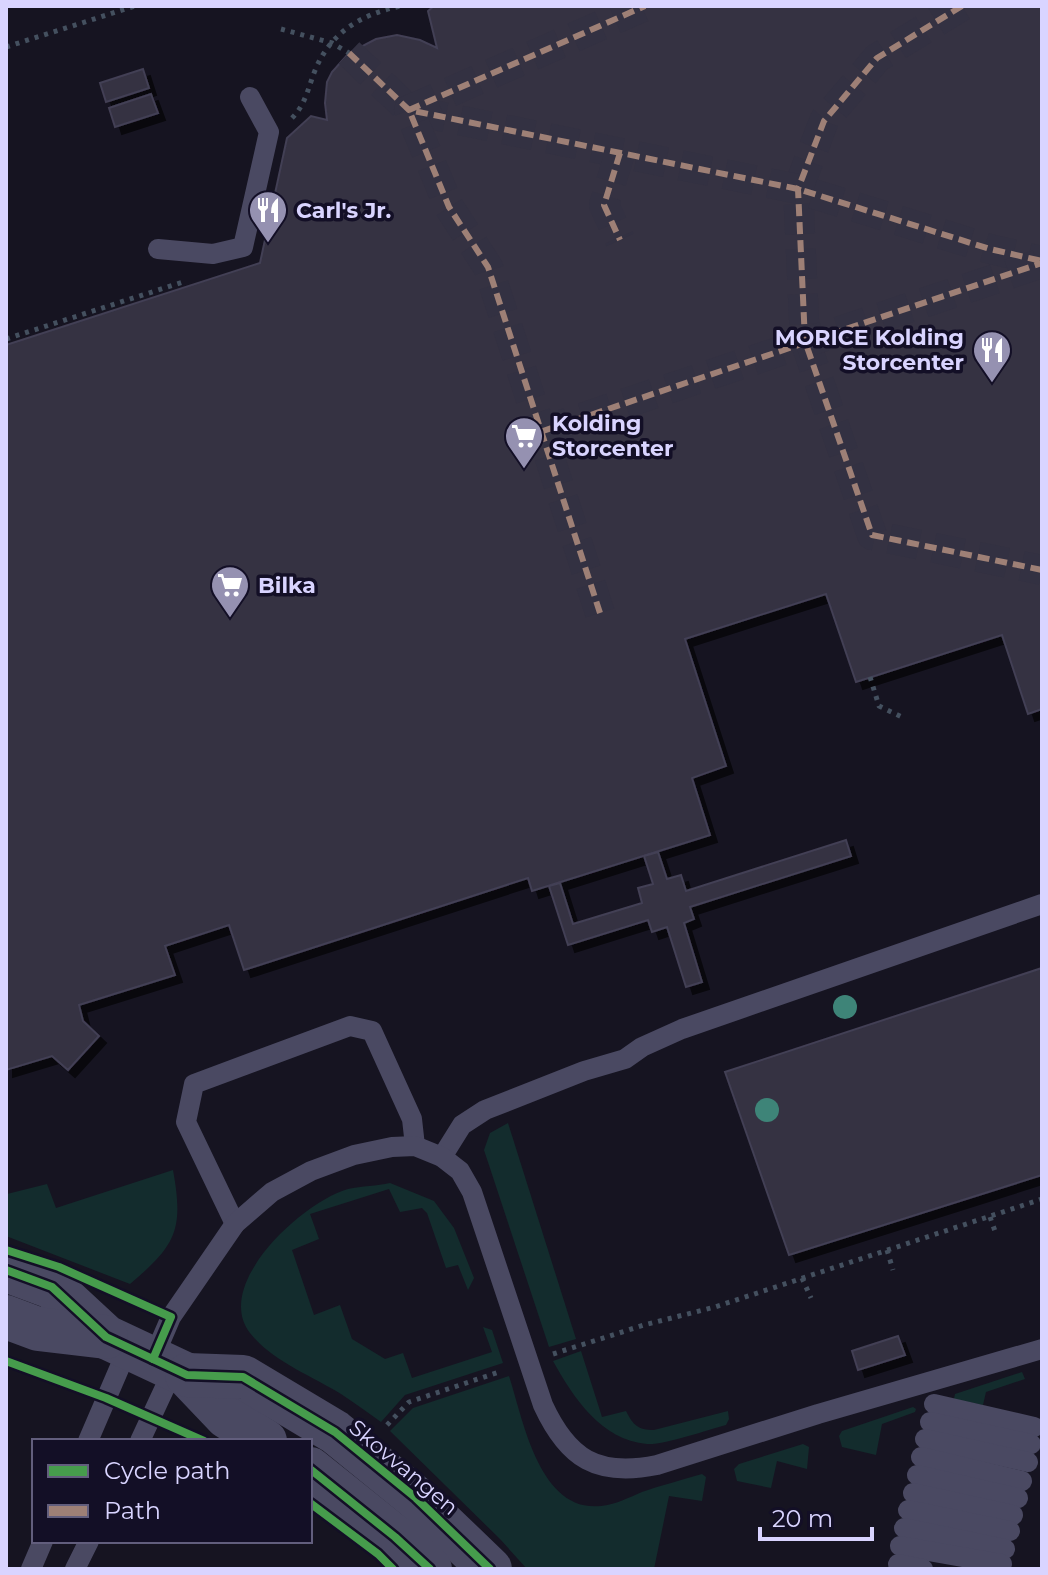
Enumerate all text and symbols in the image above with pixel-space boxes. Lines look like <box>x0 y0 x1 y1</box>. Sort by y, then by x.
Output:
restaurant icon: Carl's Jr. <box>247 189 289 244</box>
place label: Carl's Jr. <box>296 197 392 224</box>
place label: MORICE Kolding Storcenter <box>775 324 964 376</box>
restaurant icon: MORICE Kolding Storcenter <box>971 329 1013 384</box>
place label: Kolding Storcenter <box>552 410 673 462</box>
supermarket icon: Kolding Storcenter <box>503 415 545 470</box>
supermarket icon: Bilka <box>209 564 251 619</box>
place label: Bilka <box>258 572 316 599</box>
street label: Skovvangen <box>344 1414 464 1521</box>
legend <box>32 1439 312 1543</box>
text: Cycle path <box>104 1456 231 1485</box>
scale bar <box>760 1491 872 1541</box>
text: Path <box>104 1496 161 1525</box>
text: 20 m <box>772 1504 833 1533</box>

